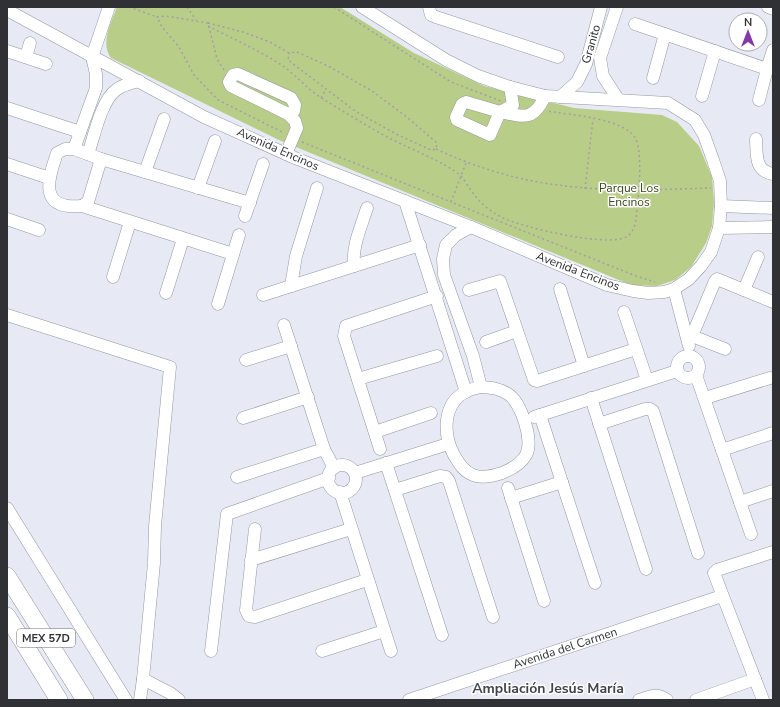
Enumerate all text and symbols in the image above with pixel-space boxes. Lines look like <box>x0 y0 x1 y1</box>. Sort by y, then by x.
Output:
north arrow <box>728 12 768 52</box>
text: N <box>744 15 752 30</box>
street label: Granito <box>578 22 604 65</box>
street label: Avenida Encinos <box>234 124 322 174</box>
park label: Parque Los Encinos <box>599 180 659 210</box>
street label: Avenida Encinos <box>534 248 622 294</box>
street label: Avenida del Carmen <box>511 624 619 672</box>
road number: MEX 57D <box>17 629 75 647</box>
district label: Ampliación Jesús María <box>472 679 624 698</box>

